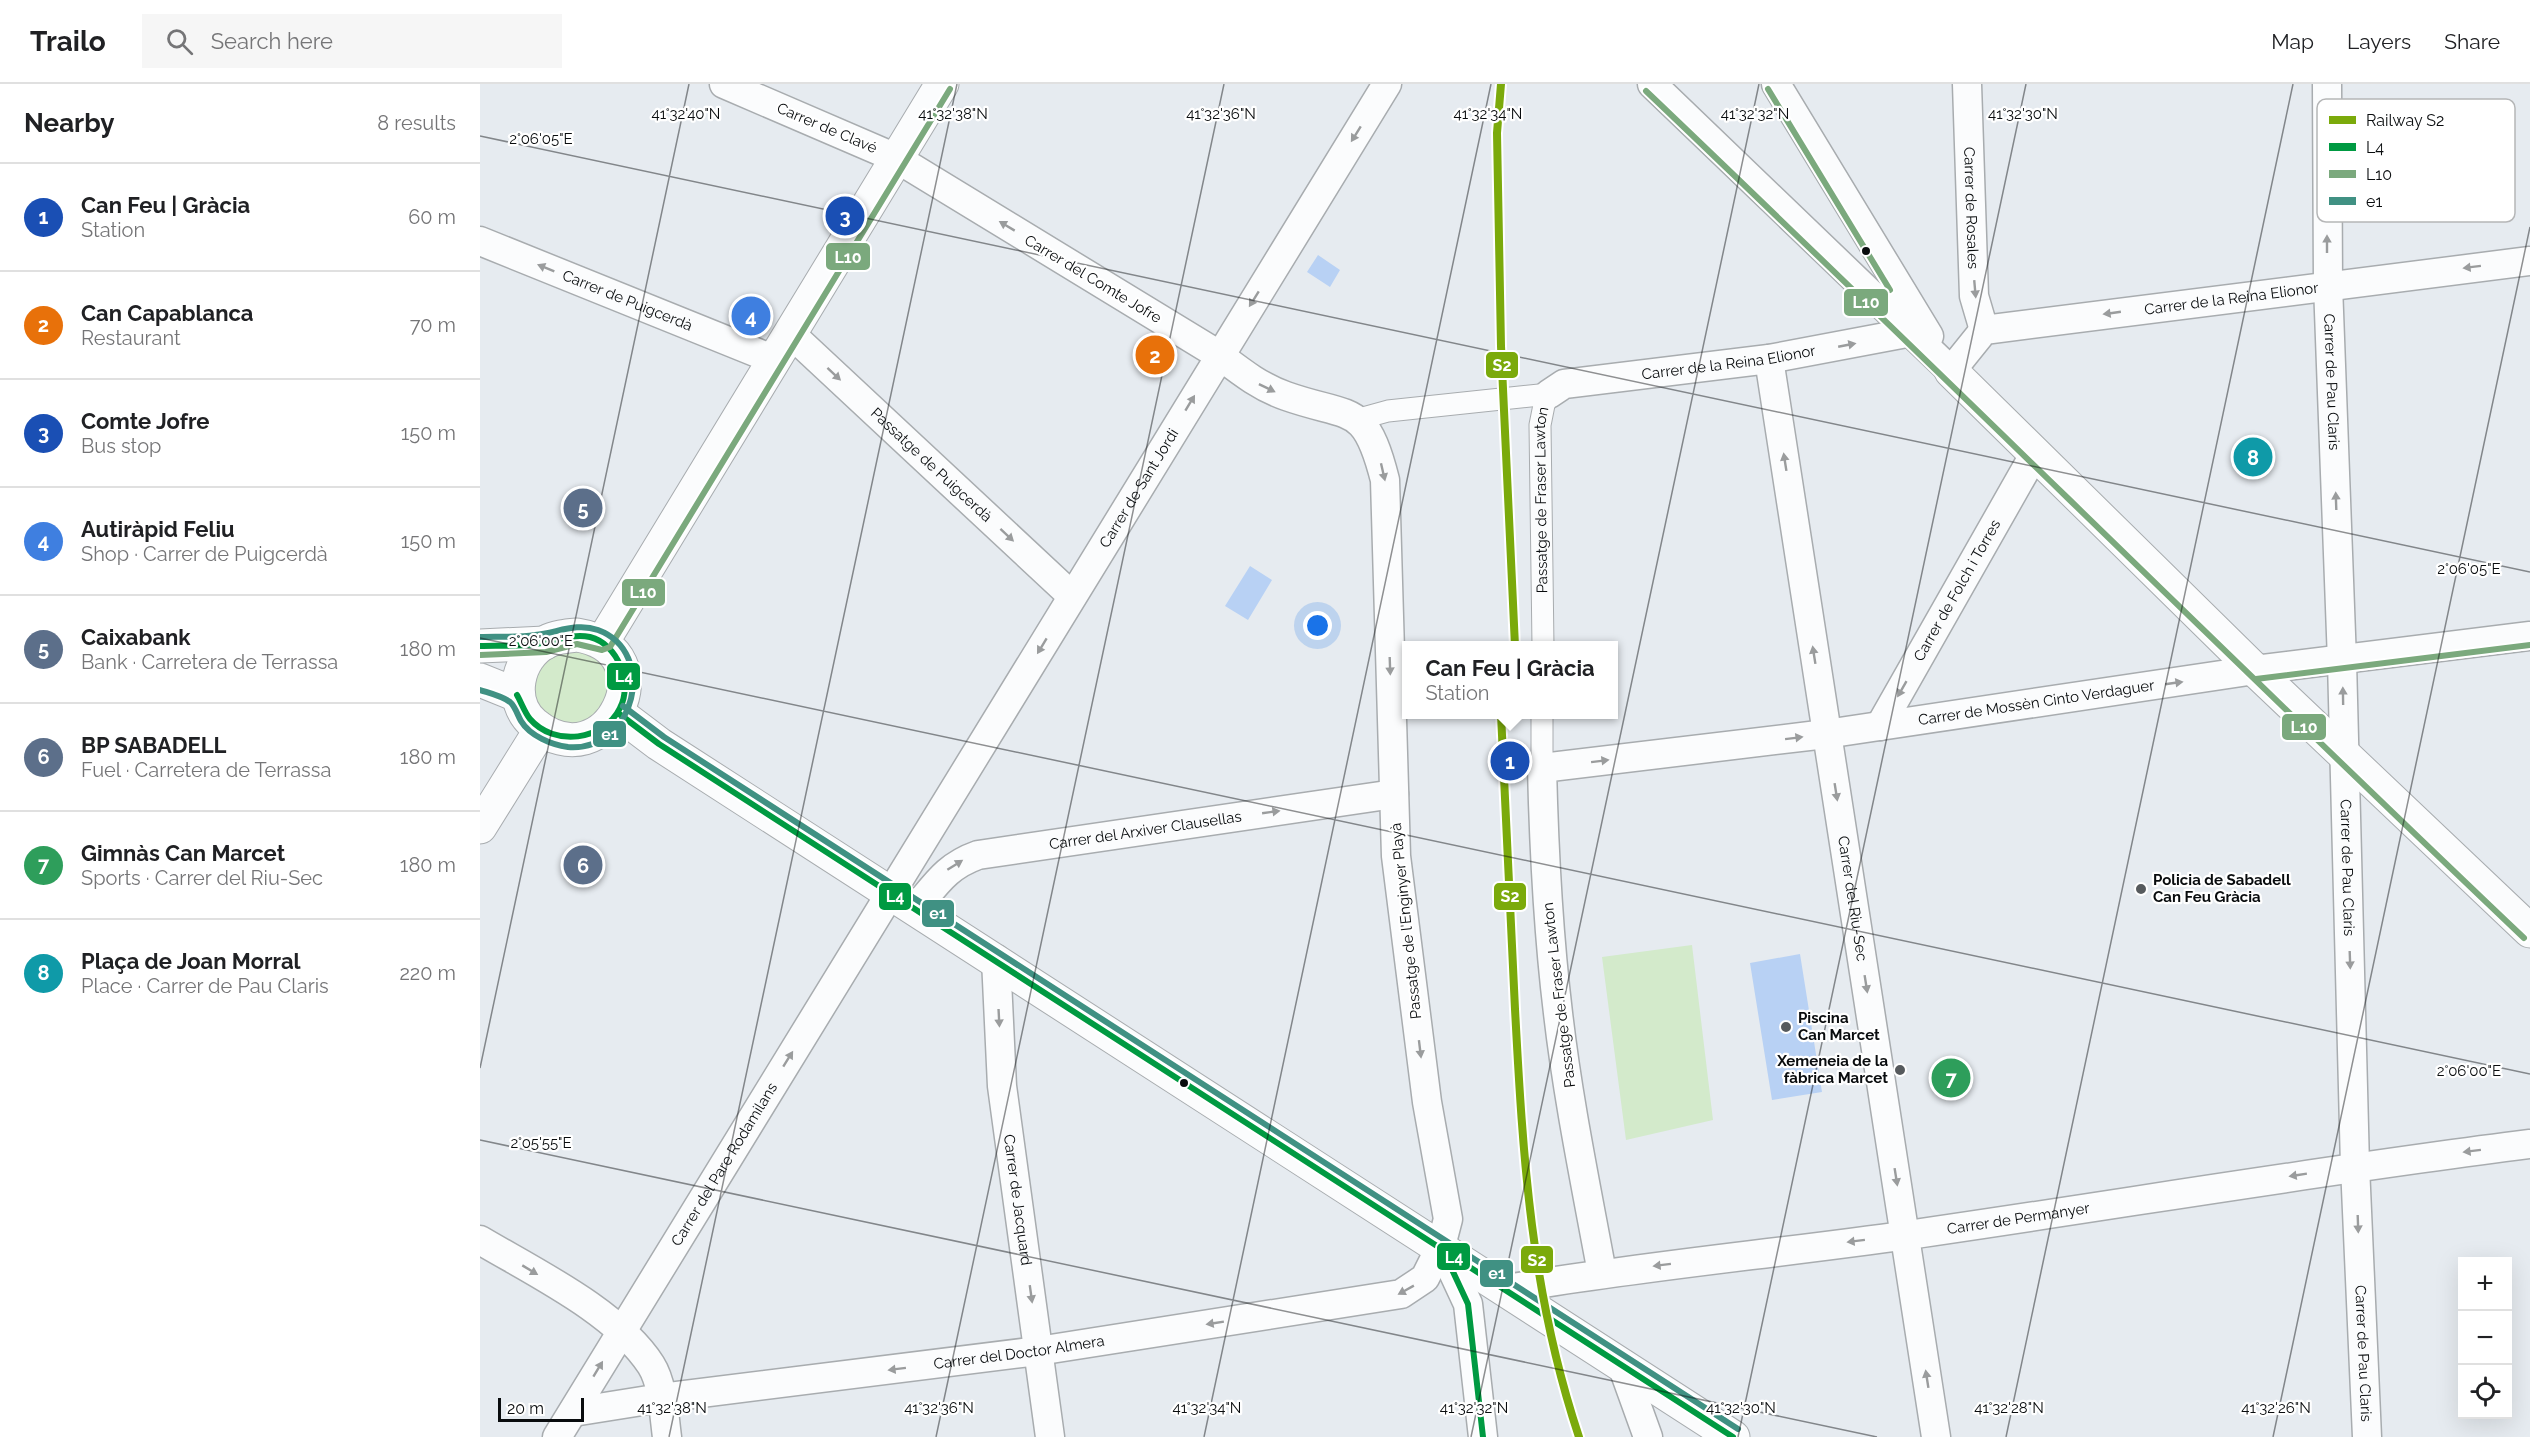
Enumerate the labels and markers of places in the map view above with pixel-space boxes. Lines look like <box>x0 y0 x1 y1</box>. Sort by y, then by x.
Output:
pin: 3 <box>826 194 865 238</box>
unlabelled marker <box>1860 245 1872 257</box>
pin: 4 <box>732 294 770 338</box>
pin: 2 <box>1136 332 1174 378</box>
pin: 8 <box>2234 434 2272 479</box>
pin: 5 <box>564 486 602 530</box>
pin: 1 <box>1490 738 1530 784</box>
pin: 6 <box>564 842 602 888</box>
place label: Policia de Sabadell Can Feu Gràcia <box>2153 871 2291 906</box>
marker: Policia de Sabadell Can Feu Gràcia <box>2134 882 2148 896</box>
place label: Piscina Can Marcet <box>1798 1009 1880 1044</box>
marker: Piscina Can Marcet <box>1779 1020 1793 1034</box>
place label: Xemeneia de la fàbrica Marcet <box>1776 1052 1888 1087</box>
pin: 7 <box>1932 1056 1970 1100</box>
marker: Xemeneia de la fàbrica Marcet <box>1893 1063 1907 1077</box>
unlabelled marker <box>1178 1077 1190 1089</box>

